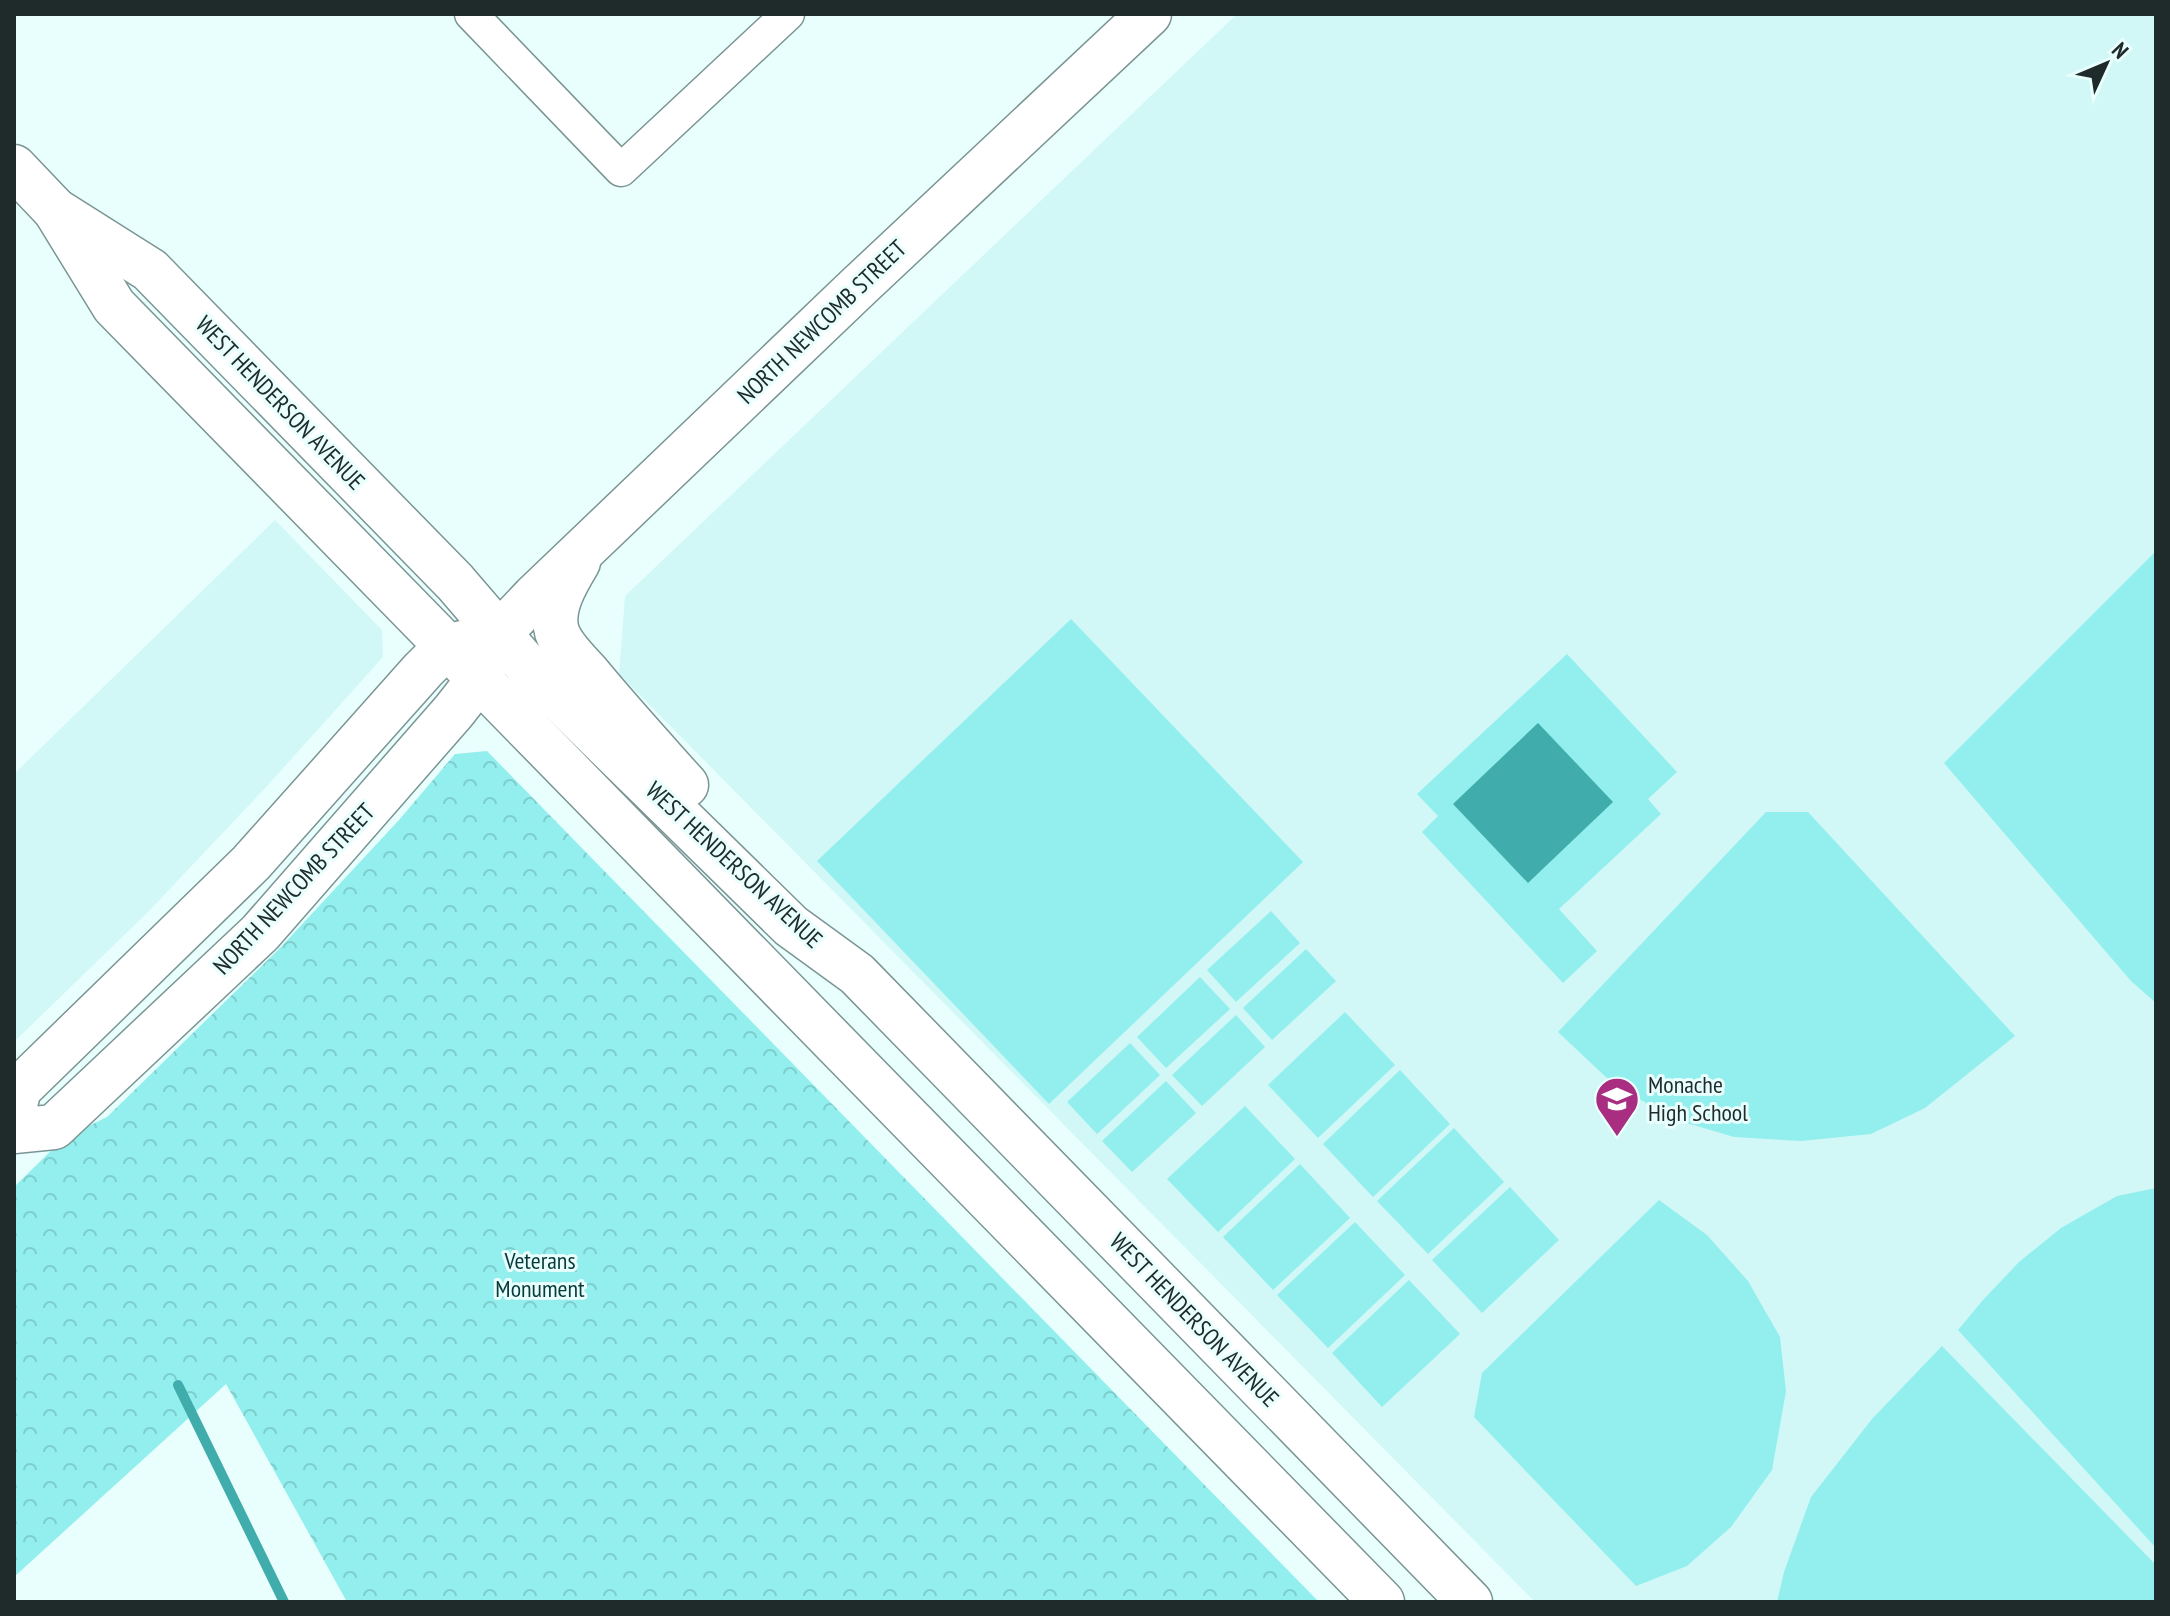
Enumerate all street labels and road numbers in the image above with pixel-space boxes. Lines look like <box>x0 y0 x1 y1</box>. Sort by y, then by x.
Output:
street label: NORTH NEWCOMB STREET <box>731 233 913 410</box>
street label: WEST HENDERSON AVENUE <box>189 309 372 496</box>
street label: WEST HENDERSON AVENUE <box>639 775 829 955</box>
street label: NORTH NEWCOMB STREET <box>206 796 381 981</box>
street label: WEST HENDERSON AVENUE <box>1103 1226 1286 1413</box>

